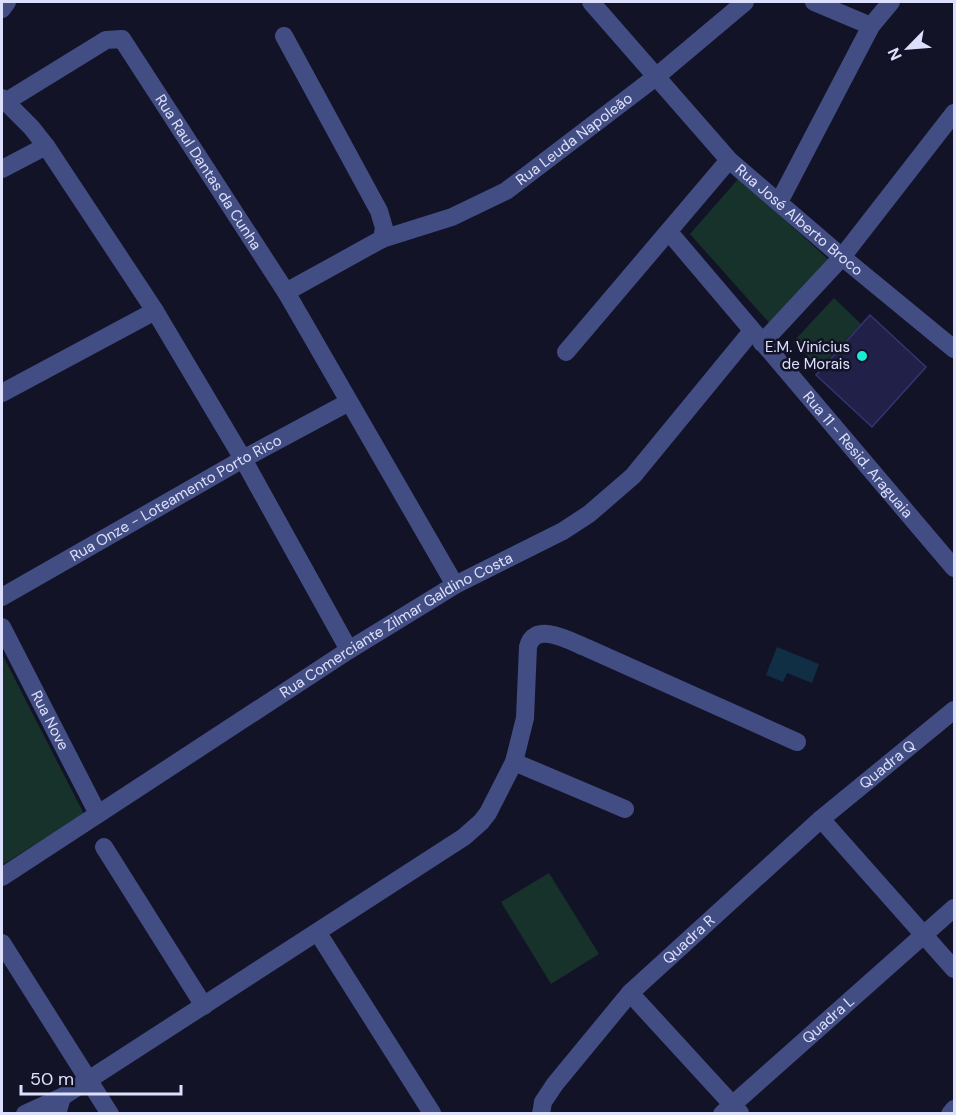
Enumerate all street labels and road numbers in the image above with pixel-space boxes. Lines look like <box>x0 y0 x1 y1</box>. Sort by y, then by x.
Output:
street label: Rua Leuda Napoleão <box>512 88 637 190</box>
street label: Rua Raul Dantas da Cunha <box>151 91 266 254</box>
street label: Rua José Alberto Broco <box>731 160 867 280</box>
street label: Rua 11 - Resid. Araguaia <box>798 387 917 522</box>
street label: Rua Onze - Loteamento Porto Rico <box>66 430 285 566</box>
street label: Rua Comerciante Zilmar Galdino Costa <box>276 548 516 703</box>
street label: Rua Nove <box>26 687 74 754</box>
street label: Quadra Q <box>855 736 920 794</box>
street label: Quadra R <box>658 910 719 969</box>
street label: Quadra L <box>798 991 859 1048</box>

